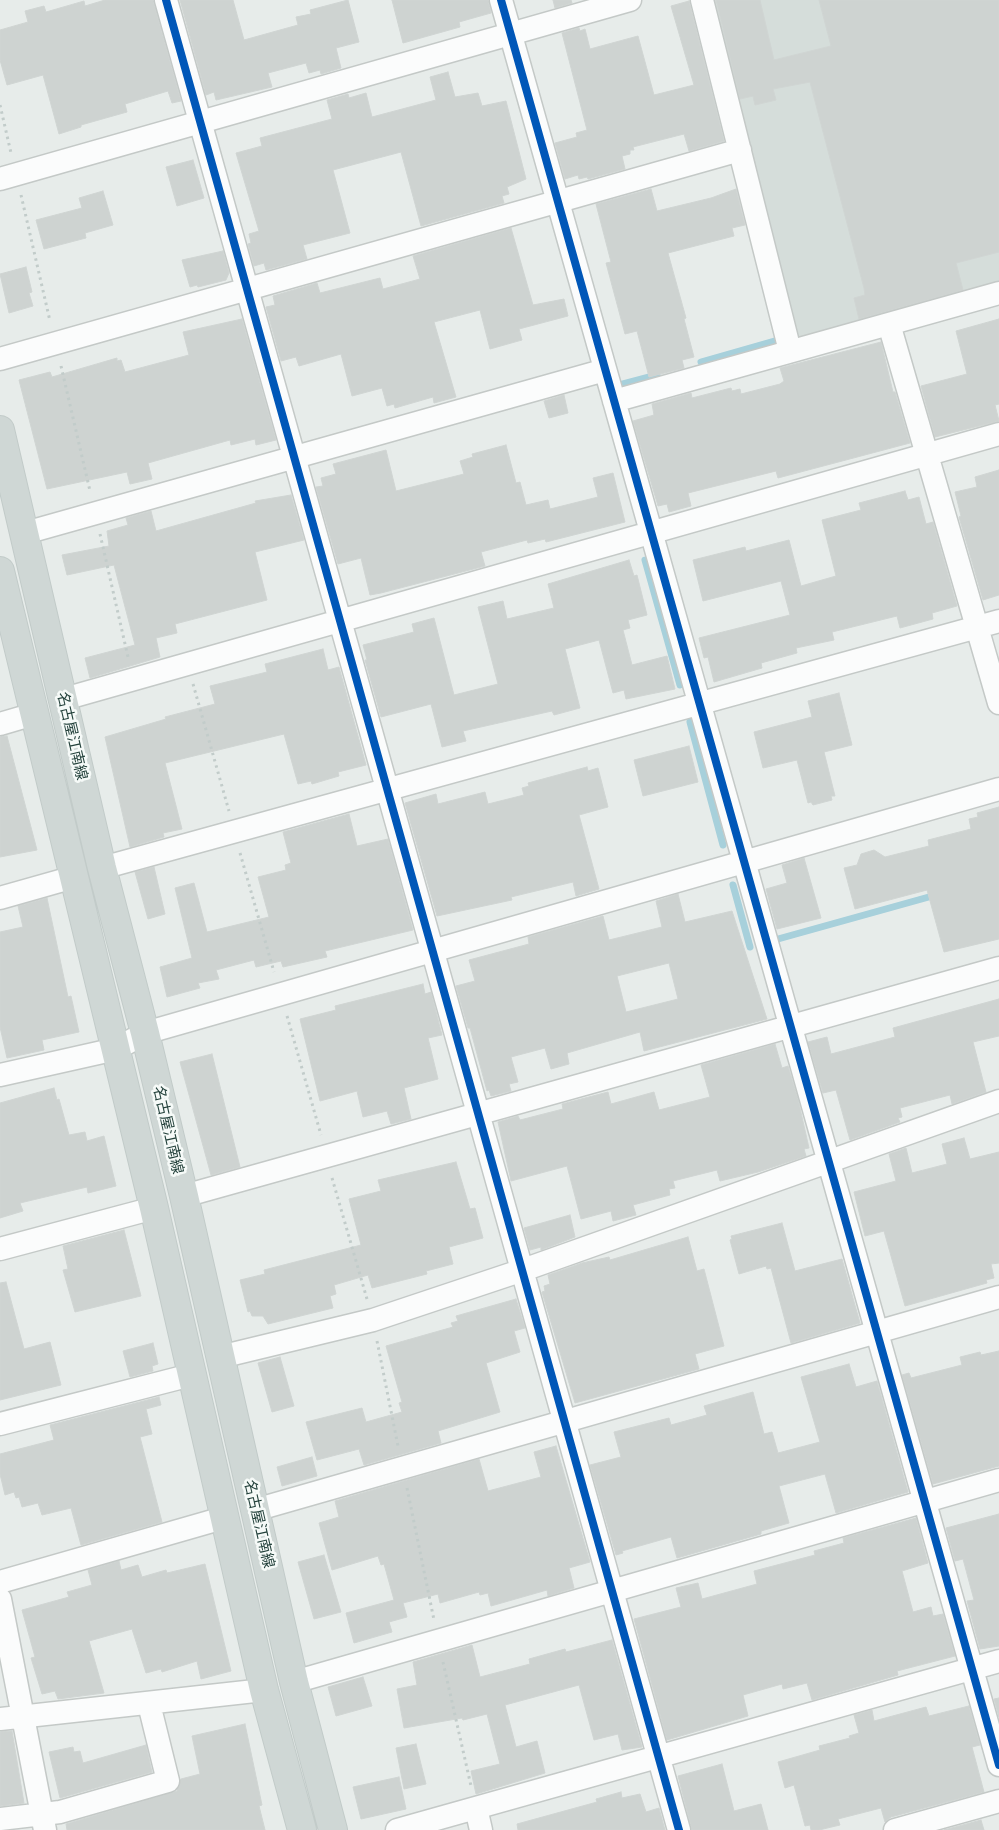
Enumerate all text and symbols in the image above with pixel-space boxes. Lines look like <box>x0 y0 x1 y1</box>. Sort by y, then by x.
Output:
street label: 名古屋江南線 <box>53 690 91 782</box>
street label: 名古屋江南線 <box>149 1084 187 1176</box>
street label: 名古屋江南線 <box>240 1478 278 1570</box>

